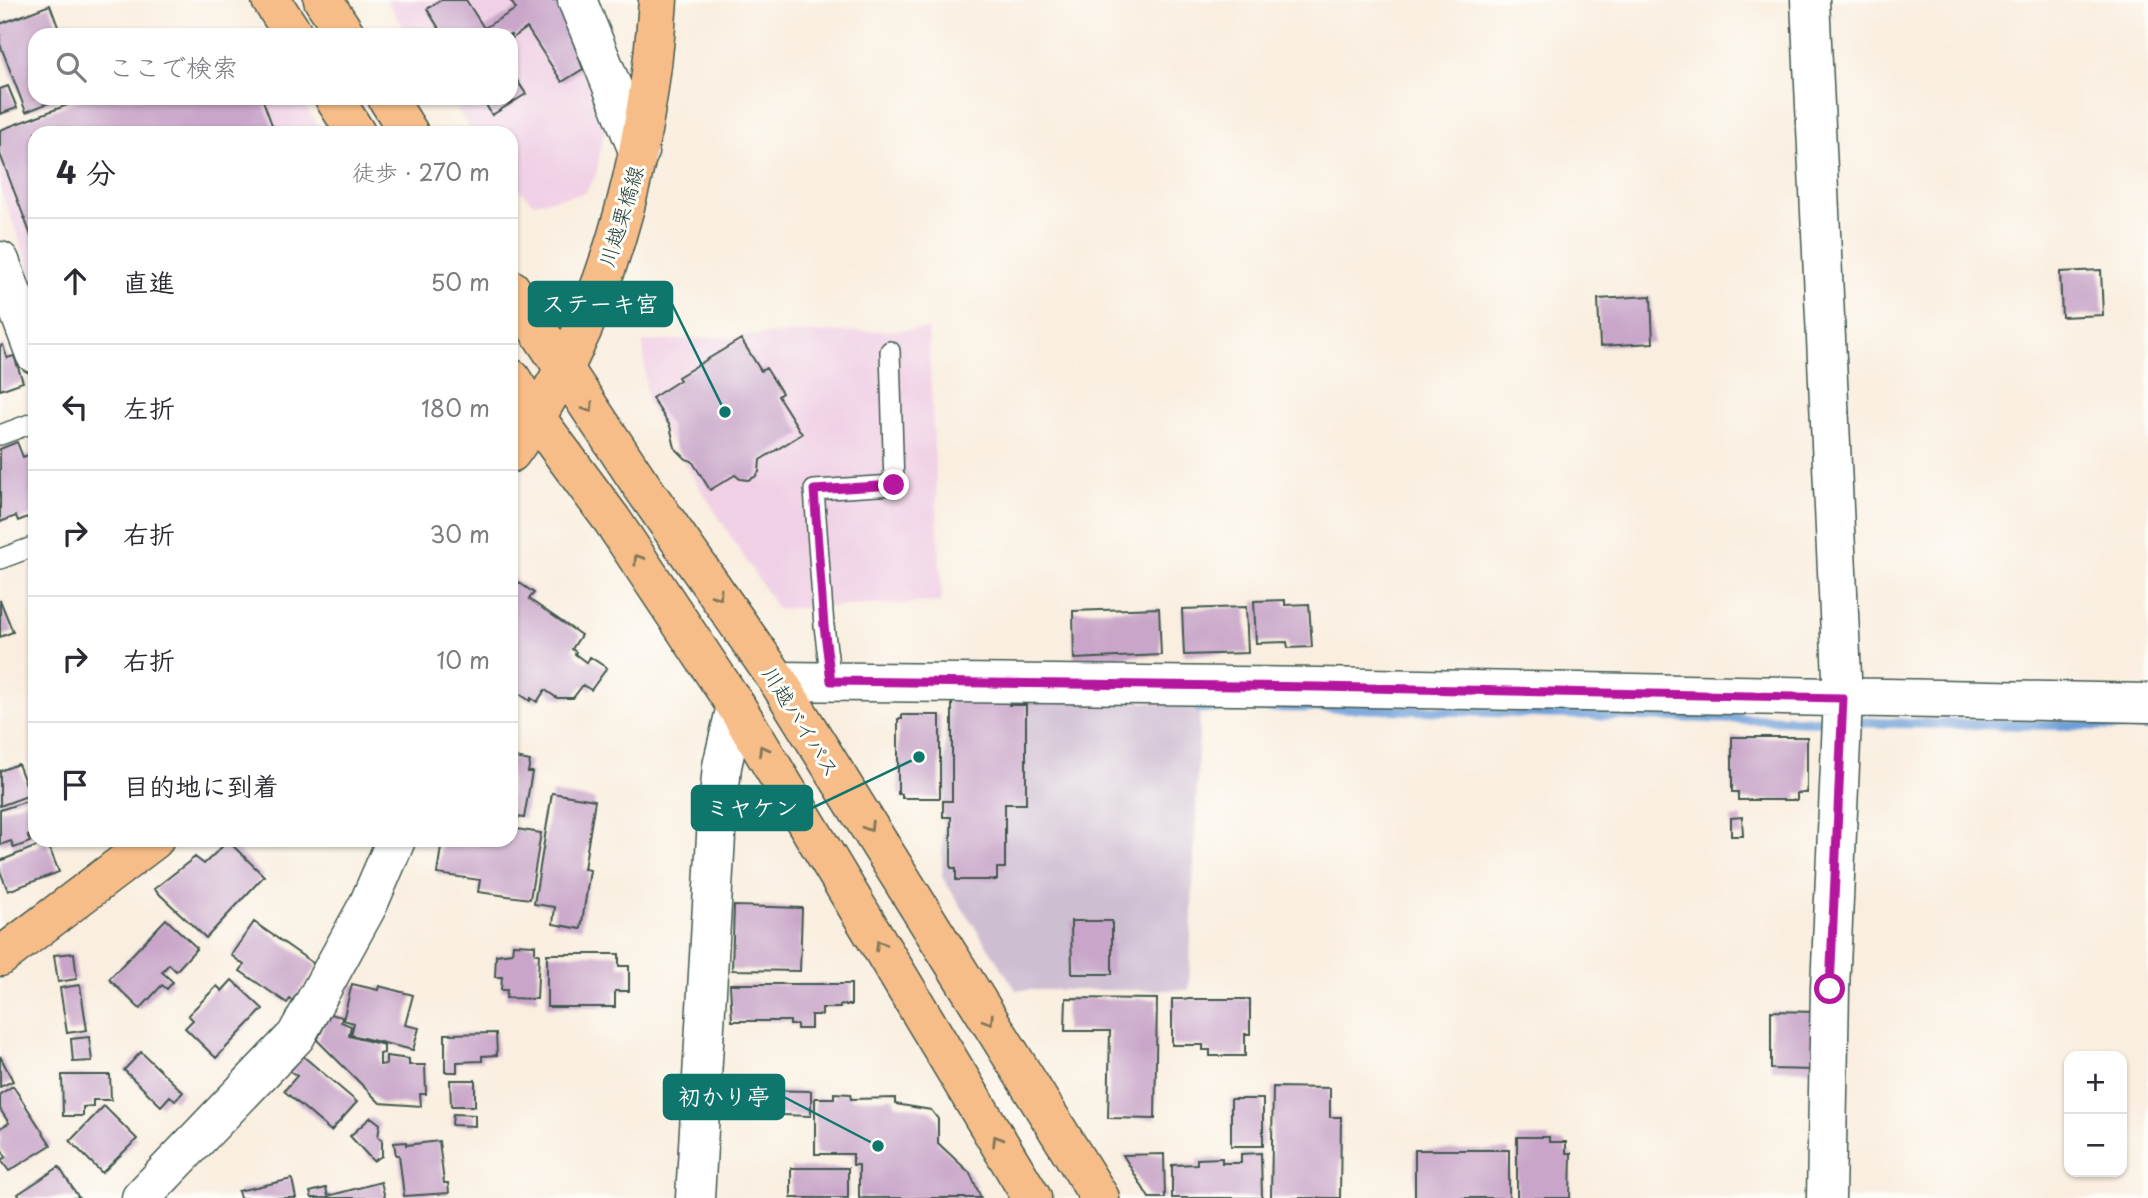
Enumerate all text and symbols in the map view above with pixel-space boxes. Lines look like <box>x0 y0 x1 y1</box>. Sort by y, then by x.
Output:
search box <box>28 28 518 105</box>
text: ここで検索 <box>108 47 238 86</box>
icon: search <box>52 48 90 86</box>
text: 4 分 <box>56 149 116 194</box>
text: 徒歩 · 270 m <box>352 154 490 189</box>
street label: 川越栗橋線 <box>589 161 651 271</box>
icon: ahead <box>56 262 94 300</box>
text: 直進 <box>123 262 175 301</box>
text: 50 m <box>430 264 490 299</box>
callout: ステーキ宮 <box>529 282 672 326</box>
text: ステーキ宮 <box>542 285 658 320</box>
icon: left <box>56 388 94 426</box>
text: 左折 <box>123 388 175 427</box>
text: 180 m <box>421 390 490 425</box>
one-way arrow <box>581 400 593 413</box>
route end <box>878 469 909 500</box>
icon: right <box>56 514 94 552</box>
text: 右折 <box>123 514 175 553</box>
text: 30 m <box>429 516 490 551</box>
one-way arrow <box>633 554 646 567</box>
one-way arrow <box>710 587 722 600</box>
icon: right <box>56 640 94 678</box>
text: 右折 <box>123 640 175 679</box>
text: 10 m <box>436 642 490 677</box>
street label: 川越バイパス <box>755 659 849 783</box>
one-way arrow <box>758 744 771 757</box>
icon: arrive <box>56 766 94 804</box>
text: 目的地に到着 <box>123 766 279 805</box>
callout: ミヤケン <box>692 786 812 830</box>
text: ミヤケン <box>706 789 798 824</box>
one-way arrow <box>860 819 873 832</box>
one-way arrow <box>875 939 888 952</box>
route start <box>1814 973 1845 1004</box>
one-way arrow <box>981 1012 994 1025</box>
map controls <box>2064 1051 2127 1177</box>
button: + <box>2064 1051 2127 1114</box>
callout: 初かり亭 <box>664 1075 784 1119</box>
text: 初かり亭 <box>678 1078 770 1113</box>
button: − <box>2064 1114 2127 1177</box>
one-way arrow <box>992 1134 1005 1147</box>

